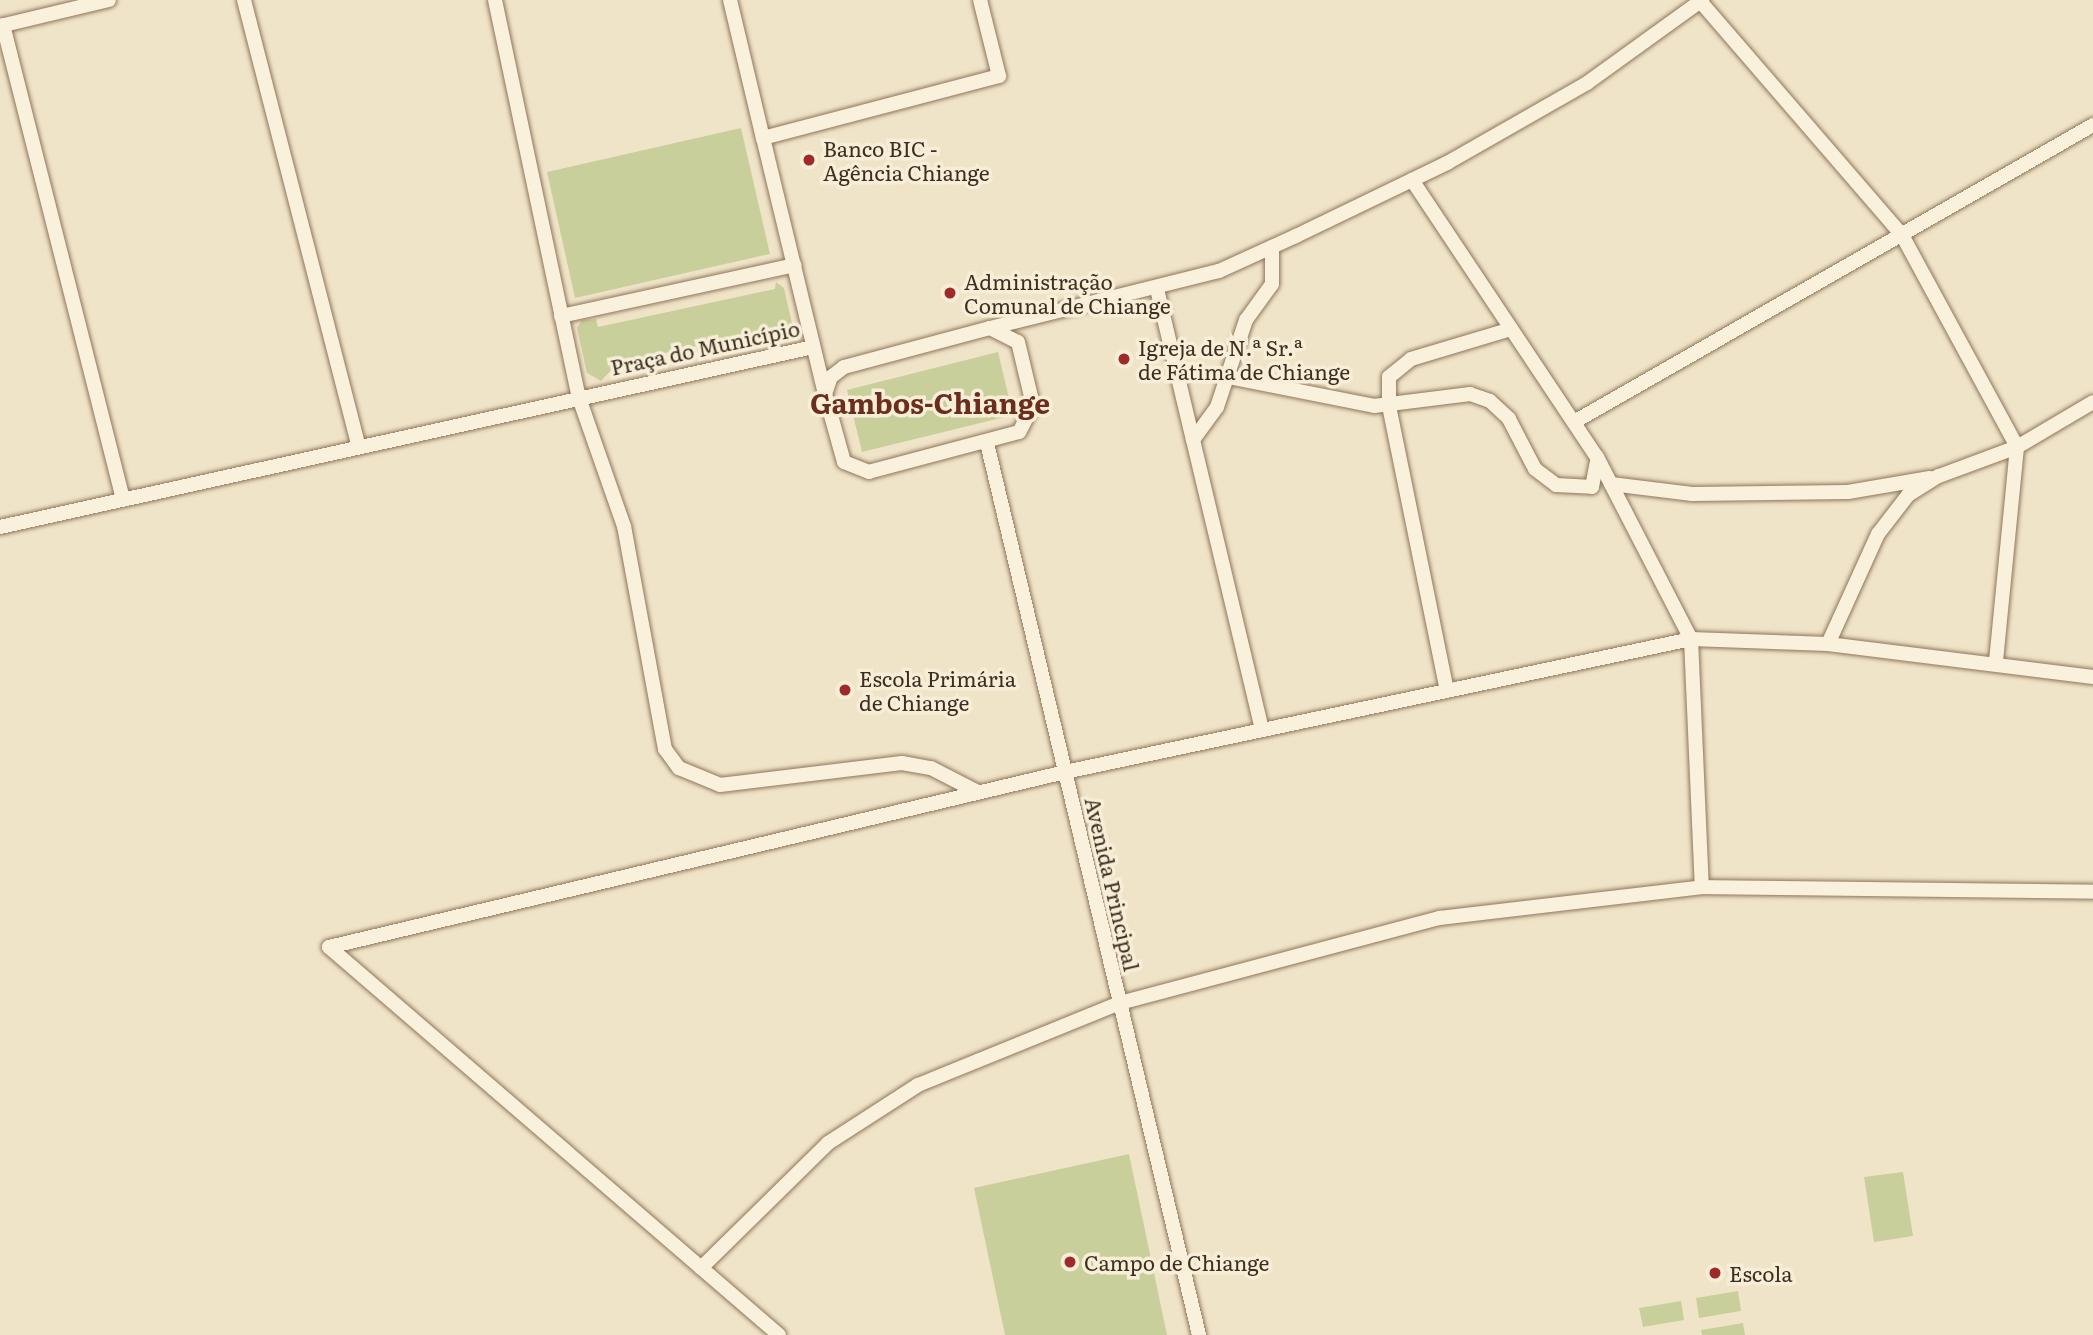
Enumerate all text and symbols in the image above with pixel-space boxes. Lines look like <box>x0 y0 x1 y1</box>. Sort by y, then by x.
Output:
place label: Banco BIC - Agência Chiange <box>823 135 990 185</box>
marker: Banco BIC - Agência Chiange <box>801 152 817 168</box>
place label: Administração Comunal de Chiange <box>964 268 1171 318</box>
marker: Administração Comunal de Chiange <box>942 285 958 301</box>
street label: Praça do Município <box>608 315 802 379</box>
place label: Igreja de N.ª Sr.ª de Fátima de Chiange <box>1138 334 1350 384</box>
marker: Igreja de N.ª Sr.ª de Fátima de Chiange <box>1116 351 1132 367</box>
district label: Gambos-Chiange <box>810 385 1050 419</box>
place label: Escola Primária de Chiange <box>859 665 1016 715</box>
marker: Escola Primária de Chiange <box>837 682 853 698</box>
street label: Avenida Principal <box>1081 795 1145 973</box>
place label: Campo de Chiange <box>1084 1249 1270 1275</box>
marker: Campo de Chiange <box>1062 1254 1078 1270</box>
place label: Escola <box>1729 1260 1793 1286</box>
marker: Escola <box>1707 1265 1723 1281</box>

